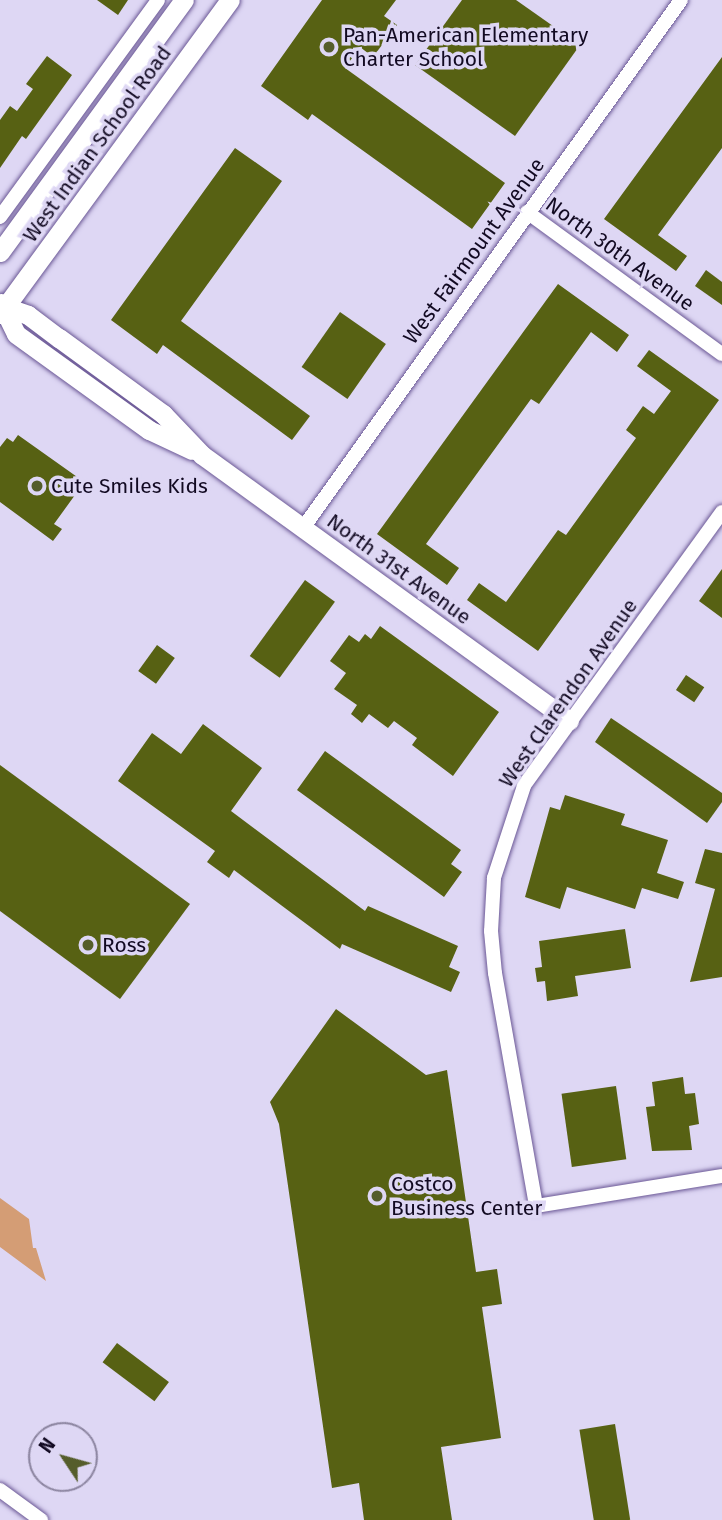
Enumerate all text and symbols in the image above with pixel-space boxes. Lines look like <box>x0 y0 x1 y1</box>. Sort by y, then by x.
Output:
place label: Pan-American Elementary Charter School <box>343 22 588 72</box>
marker: Pan-American Elementary Charter School <box>321 39 337 55</box>
street label: West Indian School Road <box>17 41 177 247</box>
street label: West Fairmount Avenue <box>398 153 550 349</box>
street label: North 30th Avenue <box>541 192 699 316</box>
place label: Cute Smiles Kids <box>51 473 208 499</box>
marker: Cute Smiles Kids <box>29 478 45 494</box>
street label: North 31st Avenue <box>322 508 476 630</box>
street label: West Clarendon Avenue <box>493 594 643 792</box>
place label: Ross <box>102 932 146 958</box>
marker: Ross <box>80 937 96 953</box>
place label: Costco Business Center <box>391 1171 542 1221</box>
marker: Costco Business Center <box>369 1188 385 1204</box>
north arrow <box>28 1422 98 1492</box>
text: N <box>34 1434 60 1457</box>

